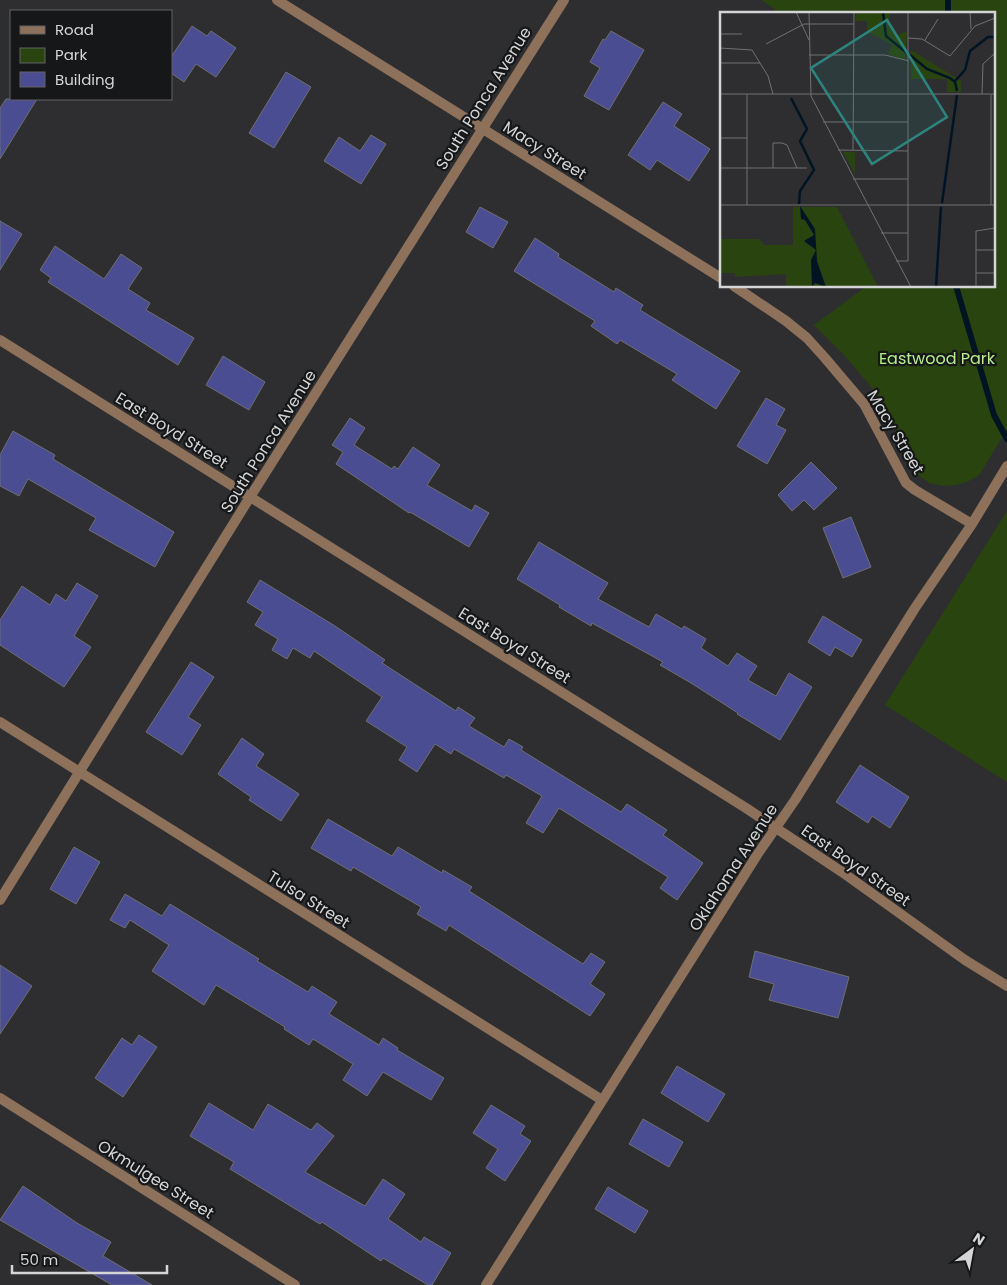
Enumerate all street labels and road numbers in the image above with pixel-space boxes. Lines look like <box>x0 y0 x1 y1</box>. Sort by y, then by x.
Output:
street label: South Ponca Avenue <box>430 22 537 174</box>
street label: Macy Street <box>499 116 591 185</box>
street label: South Ponca Avenue <box>215 365 322 517</box>
street label: Macy Street <box>861 386 930 479</box>
street label: East Boyd Street <box>111 387 232 474</box>
street label: East Boyd Street <box>454 602 575 689</box>
street label: Oklahoma Avenue <box>684 799 783 935</box>
street label: East Boyd Street <box>796 819 915 912</box>
street label: Tulsa Street <box>263 865 354 934</box>
street label: Okmulgee Street <box>93 1134 218 1225</box>

